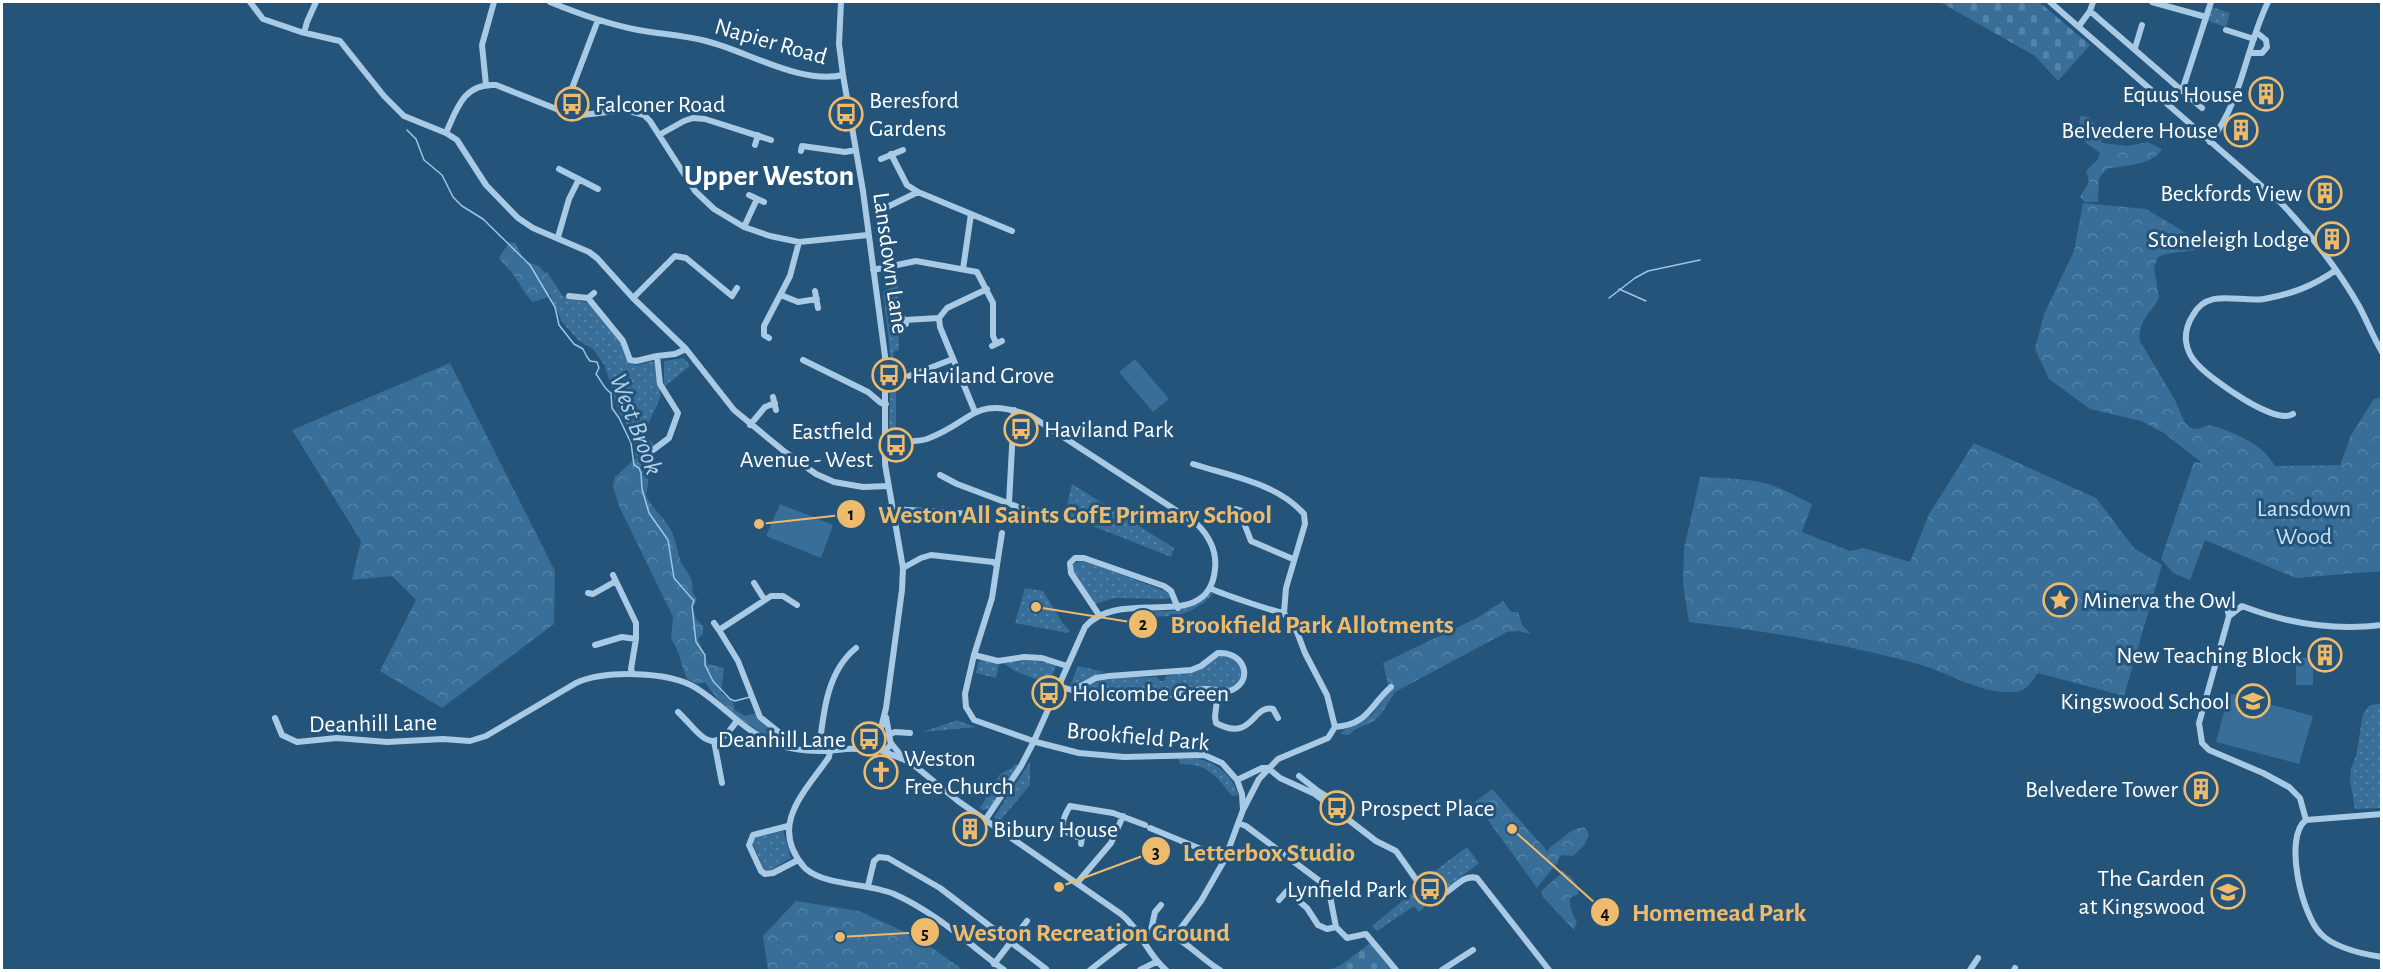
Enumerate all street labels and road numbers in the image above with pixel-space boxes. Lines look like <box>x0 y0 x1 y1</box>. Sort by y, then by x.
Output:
street label: Napier Road <box>712 15 830 69</box>
street label: Lansdown Lane <box>868 191 912 336</box>
street label: Deanhill Lane <box>309 711 437 737</box>
street label: Brookfield Park <box>1066 719 1210 755</box>

